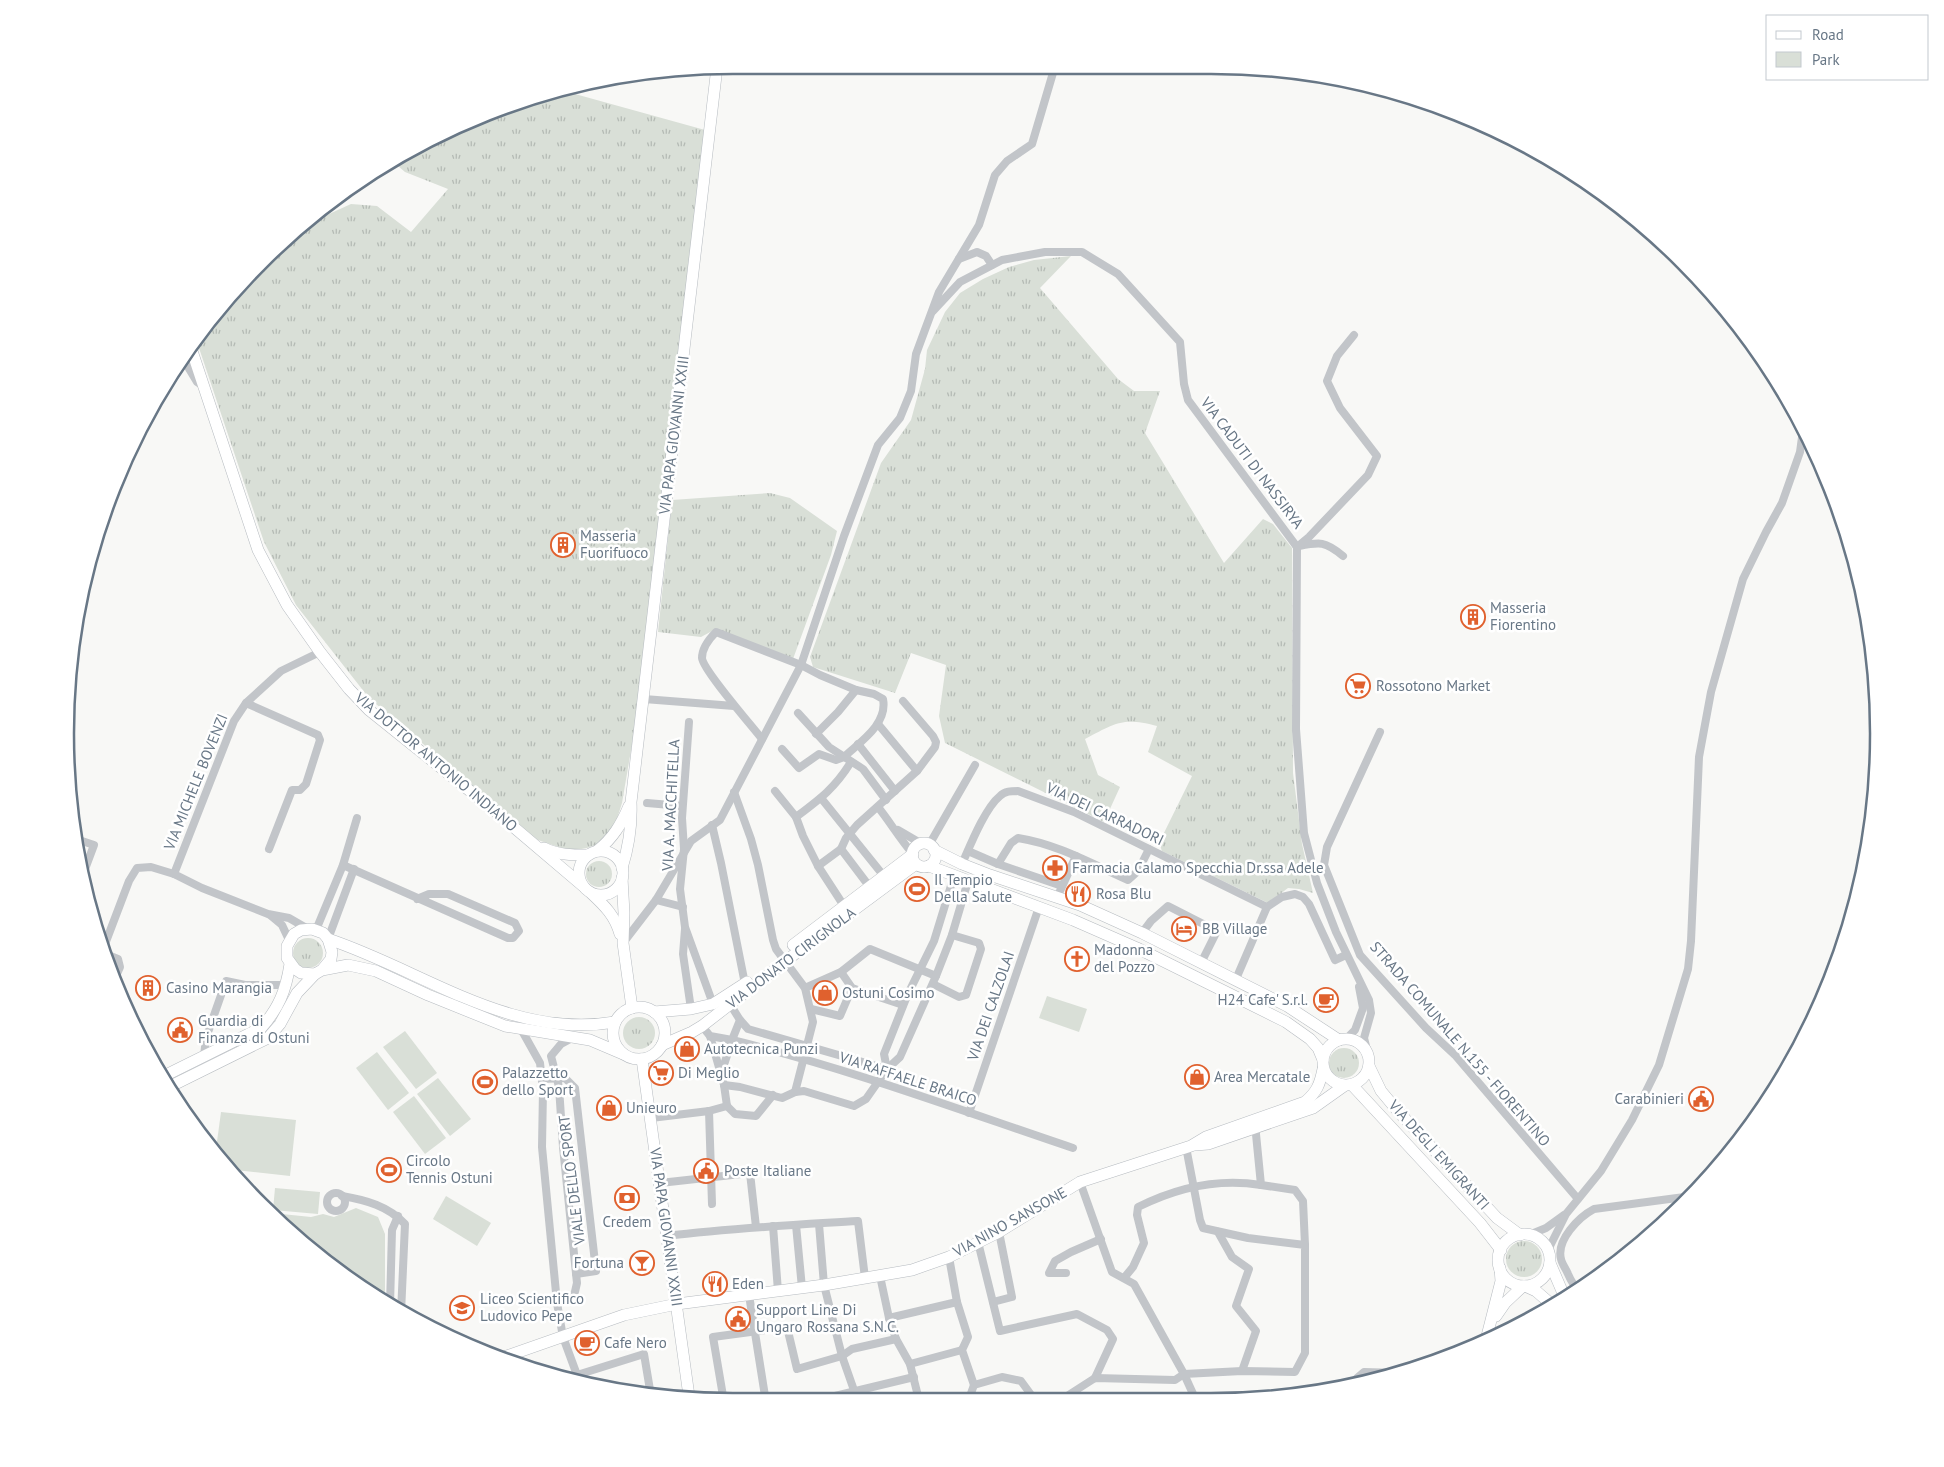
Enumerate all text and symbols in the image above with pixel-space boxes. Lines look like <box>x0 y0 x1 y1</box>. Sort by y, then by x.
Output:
legend <box>1766 15 1929 80</box>
text: Road <box>1812 25 1844 44</box>
text: Park <box>1812 50 1840 69</box>
street label: VIA PAPA GIOVANNI XXIII <box>654 354 693 517</box>
street label: VIA CADUTI DI NASSIRYA <box>1196 392 1308 532</box>
place label: Masseria Fuorifuoco <box>580 526 648 562</box>
building icon: Masseria Fuorifuoco <box>550 532 576 558</box>
place label: Masseria Fiorentino <box>1490 598 1556 634</box>
building icon: Masseria Fiorentino <box>1460 604 1486 630</box>
supermarket icon: Rossotono Market <box>1345 673 1371 699</box>
place label: Rossotono Market <box>1376 676 1490 695</box>
street label: VIA DOTTOR ANTONIO INDIANO <box>350 687 522 835</box>
street label: VIA MICHELE BOVENZI <box>159 711 232 854</box>
street label: VIA A. MACCHITELLA <box>658 738 683 872</box>
street label: VIA DEI CARRADORI <box>1042 778 1167 849</box>
pharmacy icon: Farmacia Calamo Specchia Dr.ssa Adele <box>1042 855 1068 881</box>
place label: Farmacia Calamo Specchia Dr.ssa Adele <box>1072 858 1324 877</box>
place label: Il Tempio Della Salute <box>934 870 1012 906</box>
sports icon: Il Tempio Della Salute <box>904 876 930 902</box>
restaurant icon: Rosa Blu <box>1065 881 1091 907</box>
place label: Rosa Blu <box>1096 884 1151 903</box>
street label: VIA DONATO CIRIGNOLA <box>721 903 859 1013</box>
hotel icon: BB Village <box>1171 916 1197 942</box>
place label: BB Village <box>1202 919 1268 938</box>
street label: STRADA COMUNALE N.155 - FIORENTINO <box>1366 937 1555 1150</box>
place label: Madonna del Pozzo <box>1094 940 1155 976</box>
church icon: Madonna del Pozzo <box>1064 946 1090 972</box>
street label: VIA DEI CALZOLAI <box>963 949 1018 1064</box>
building icon: Casino Marangia <box>135 975 161 1001</box>
place label: Casino Marangia <box>166 978 272 997</box>
shop icon: Ostuni Cosimo <box>812 980 838 1006</box>
place label: Ostuni Cosimo <box>842 983 935 1002</box>
cafe icon: H24 Cafe' S.r.l. <box>1313 987 1339 1013</box>
place label: H24 Cafe' S.r.l. <box>1218 990 1308 1009</box>
place label: Guardia di Finanza di Ostuni <box>198 1011 310 1047</box>
public building icon: Guardia di Finanza di Ostuni <box>167 1017 193 1043</box>
shop icon: Autotecnica Punzi <box>674 1036 700 1062</box>
place label: Autotecnica Punzi <box>704 1039 818 1058</box>
street label: VIA RAFFAELE BRAICO <box>836 1047 979 1110</box>
supermarket icon: Di Meglio <box>648 1060 674 1086</box>
place label: Palazzetto dello Sport <box>502 1063 573 1099</box>
place label: Di Meglio <box>678 1063 740 1082</box>
shop icon: Area Mercatale <box>1184 1064 1210 1090</box>
place label: Area Mercatale <box>1214 1067 1310 1086</box>
sports icon: Palazzetto dello Sport <box>472 1069 498 1095</box>
public building icon: Carabinieri <box>1688 1086 1714 1112</box>
place label: Carabinieri <box>1615 1089 1684 1108</box>
shop icon: Unieuro <box>596 1095 622 1121</box>
street label: VIA DEGLI EMIGRANTI <box>1384 1095 1494 1214</box>
place label: Unieuro <box>626 1098 677 1117</box>
street label: VIALE DELLO SPORT <box>554 1113 589 1247</box>
street label: VIA PAPA GIOVANNI XXIII <box>646 1145 687 1308</box>
place label: Circolo Tennis Ostuni <box>406 1151 493 1187</box>
sports icon: Circolo Tennis Ostuni <box>376 1157 402 1183</box>
public building icon: Poste Italiane <box>693 1158 719 1184</box>
place label: Poste Italiane <box>724 1161 811 1180</box>
street label: VIA NINO SANSONE <box>949 1182 1070 1261</box>
bank icon: Credem <box>614 1185 640 1211</box>
place label: Credem <box>603 1212 651 1231</box>
bar icon: Fortuna <box>629 1250 655 1276</box>
place label: Fortuna <box>574 1253 624 1272</box>
restaurant icon: Eden <box>702 1271 728 1297</box>
place label: Eden <box>732 1274 764 1293</box>
place label: Liceo Scientifico Ludovico Pepe <box>480 1289 584 1325</box>
school or university icon: Liceo Scientifico Ludovico Pepe <box>449 1295 475 1321</box>
place label: Support Line Di Ungaro Rossana S.N.C. <box>756 1300 899 1336</box>
public building icon: Support Line Di Ungaro Rossana S.N.C. <box>725 1306 751 1332</box>
cafe icon: Cafe Nero <box>574 1330 600 1356</box>
place label: Cafe Nero <box>604 1333 667 1352</box>

